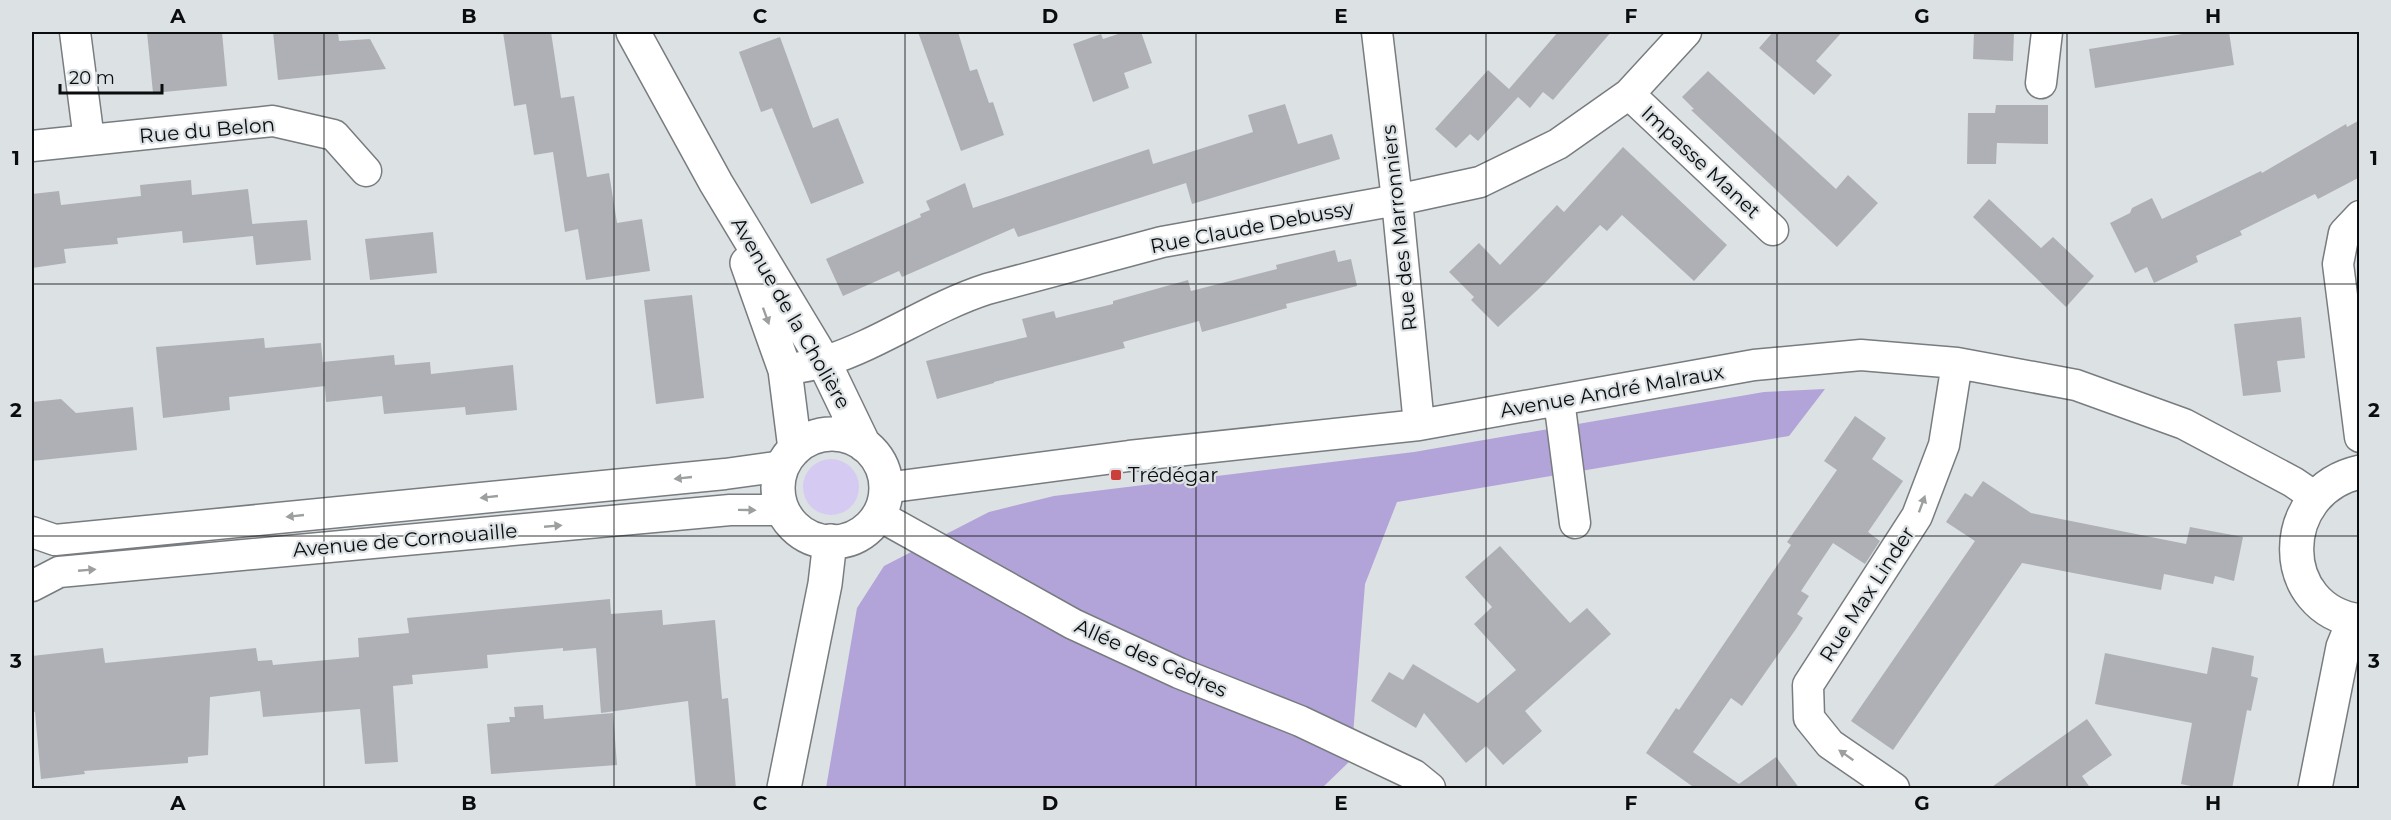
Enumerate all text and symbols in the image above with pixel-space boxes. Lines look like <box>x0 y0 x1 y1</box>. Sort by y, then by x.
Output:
text: A <box>169 4 186 28</box>
text: B <box>461 4 477 28</box>
text: C <box>753 4 768 28</box>
text: D <box>1042 4 1058 28</box>
text: E <box>1334 4 1348 28</box>
text: F <box>1625 4 1638 28</box>
text: G <box>1914 4 1930 28</box>
text: H <box>2205 4 2221 28</box>
scale bar <box>60 57 162 95</box>
text: 20 m <box>69 67 115 89</box>
street label: Impasse Manet <box>1636 101 1766 223</box>
street label: Rue du Belon <box>138 112 276 148</box>
street label: Rue des Marronniers <box>1376 123 1422 332</box>
text: 1 <box>12 146 20 170</box>
text: 1 <box>2370 146 2378 170</box>
street label: Rue Claude Debussy <box>1148 195 1356 259</box>
street label: Avenue de la Cholière <box>726 213 856 413</box>
one-way arrow <box>762 307 772 325</box>
street label: Avenue André Malraux <box>1498 359 1726 422</box>
text: 2 <box>10 398 22 422</box>
text: 2 <box>2368 398 2380 422</box>
place label: Trédégar <box>1128 463 1218 487</box>
marker: Trédégar <box>1109 468 1123 482</box>
one-way arrow <box>673 473 692 483</box>
one-way arrow <box>479 492 498 502</box>
one-way arrow <box>1918 495 1927 513</box>
one-way arrow <box>737 505 756 515</box>
one-way arrow <box>285 512 304 521</box>
street label: Avenue de Cornouaille <box>292 518 518 562</box>
one-way arrow <box>543 521 562 531</box>
street label: Rue Max Linder <box>1814 522 1920 666</box>
one-way arrow <box>77 565 96 575</box>
street label: Allée des Cèdres <box>1071 614 1231 702</box>
text: 3 <box>9 649 22 673</box>
text: 3 <box>2367 649 2380 673</box>
one-way arrow <box>1838 749 1854 761</box>
text: A <box>169 791 186 815</box>
text: B <box>461 791 477 815</box>
text: C <box>753 791 768 815</box>
text: D <box>1042 791 1058 815</box>
text: E <box>1334 791 1348 815</box>
text: F <box>1625 791 1638 815</box>
text: G <box>1914 791 1930 815</box>
text: H <box>2205 791 2221 815</box>

